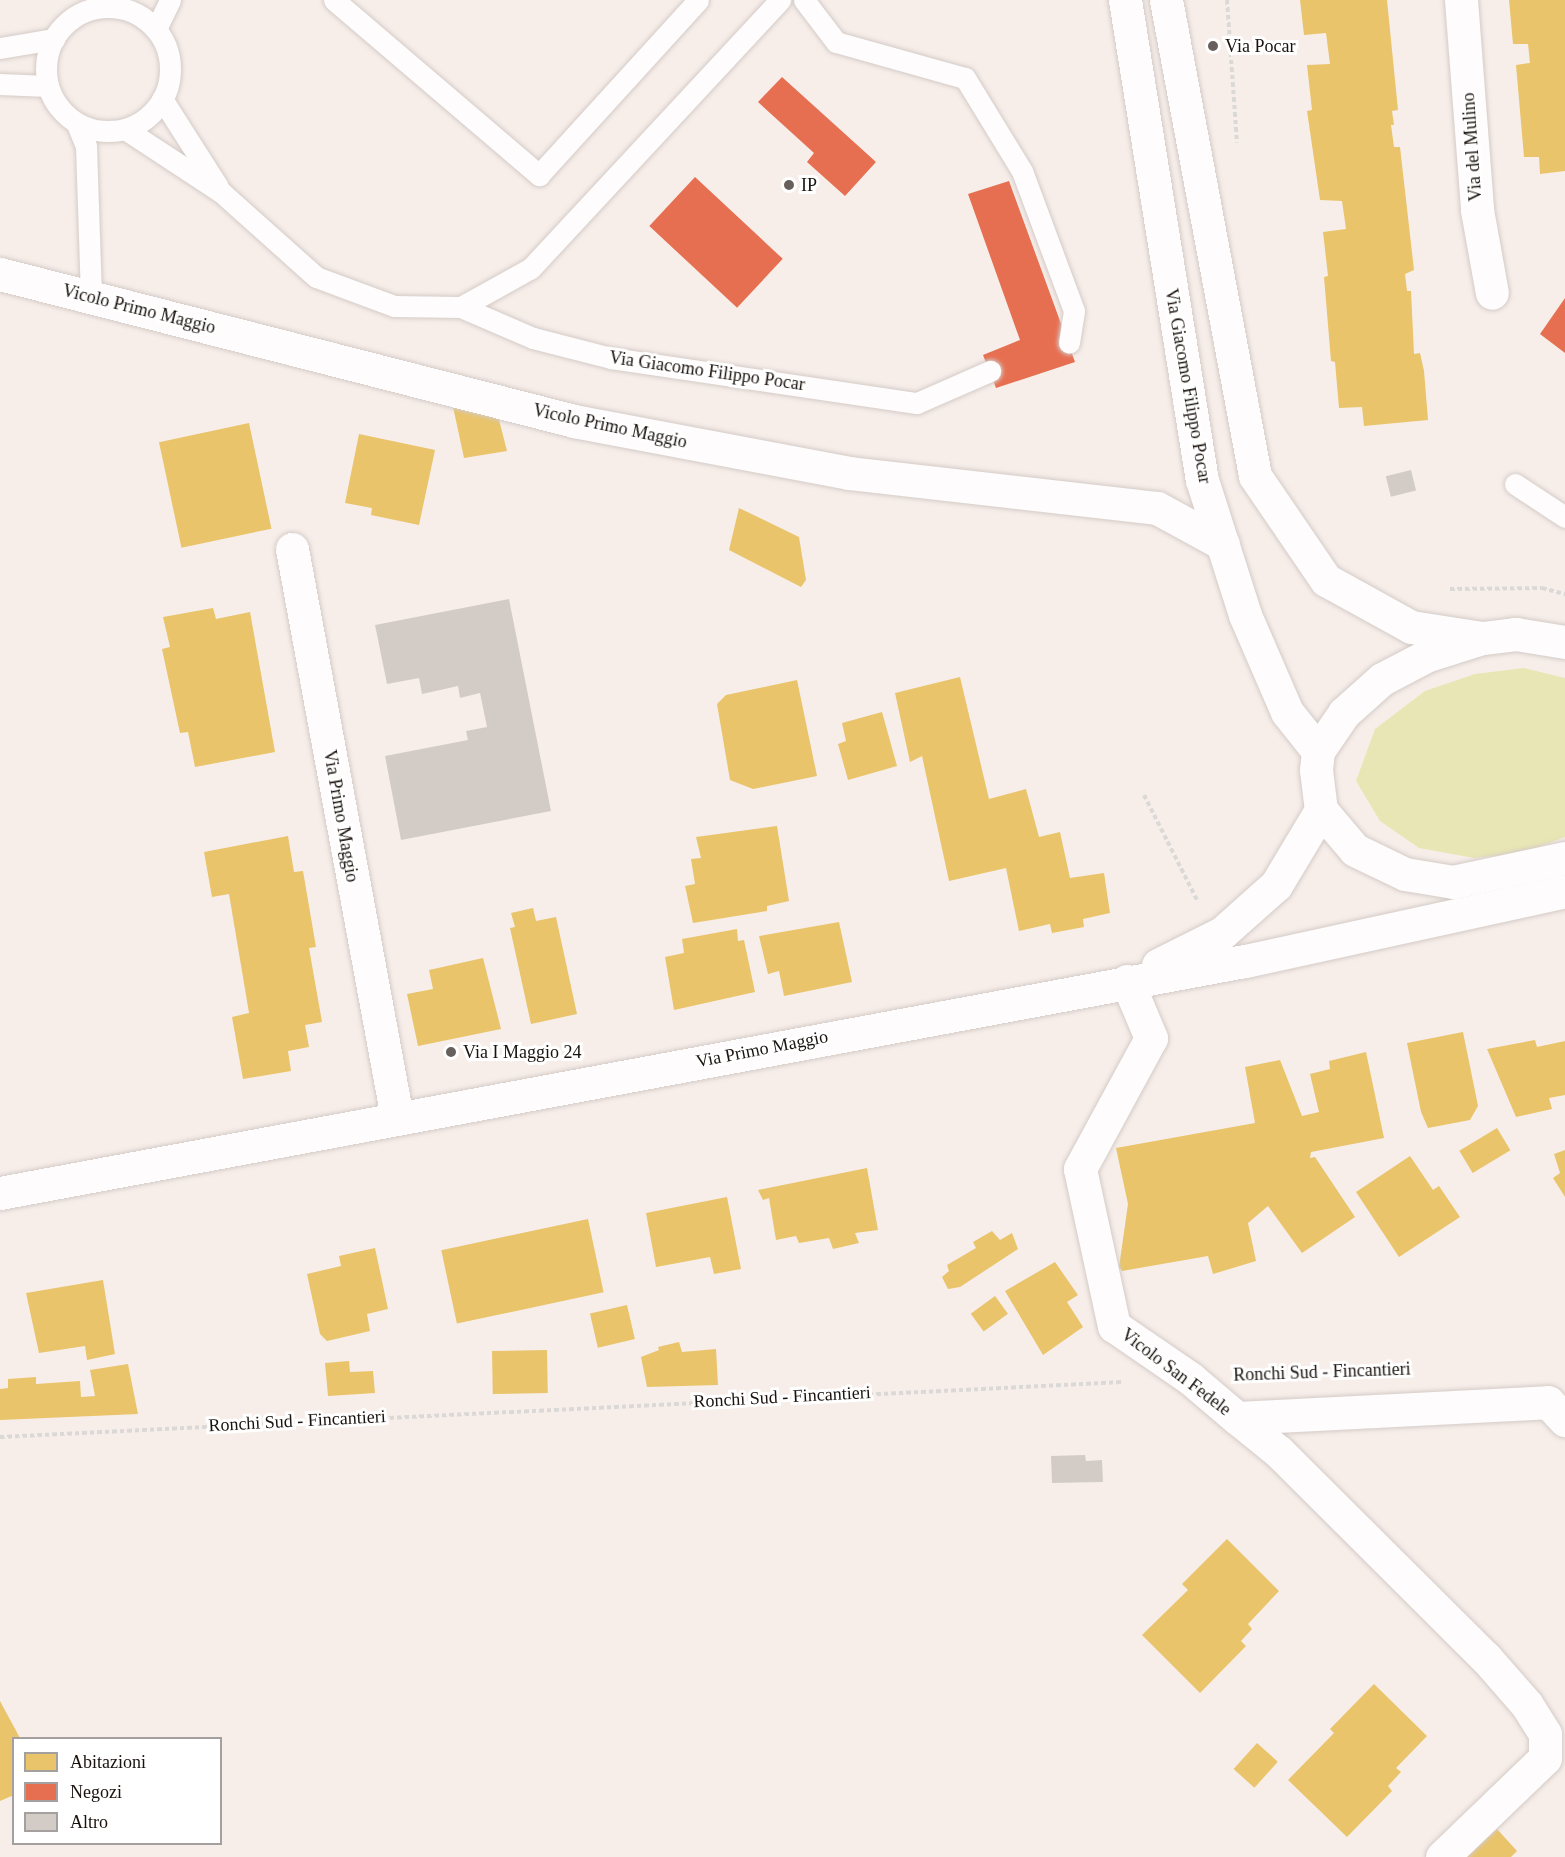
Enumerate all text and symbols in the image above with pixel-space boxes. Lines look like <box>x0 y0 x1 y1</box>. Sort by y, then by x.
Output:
place label: Via Pocar <box>1225 35 1295 57</box>
marker: Via Pocar <box>1206 39 1220 53</box>
street label: Via del Mulino <box>1457 92 1487 202</box>
place label: IP <box>801 174 817 196</box>
marker: IP <box>782 178 796 192</box>
street label: Vicolo Primo Maggio <box>60 280 218 338</box>
street label: Via Giacomo Filippo Pocar <box>1160 287 1216 485</box>
street label: Via Giacomo Filippo Pocar <box>608 347 806 395</box>
street label: Vicolo Primo Maggio <box>531 399 689 453</box>
street label: Via Primo Maggio <box>319 748 363 884</box>
street label: Via Primo Maggio <box>694 1026 830 1072</box>
place label: Via I Maggio 24 <box>463 1041 581 1063</box>
marker: Via I Maggio 24 <box>444 1045 458 1059</box>
street label: Vicolo San Fedele <box>1117 1324 1235 1420</box>
street label: Ronchi Sud - Fincantieri <box>1233 1358 1411 1386</box>
street label: Ronchi Sud - Fincantieri <box>693 1382 871 1412</box>
street label: Ronchi Sud - Fincantieri <box>208 1406 386 1436</box>
legend <box>12 1737 222 1845</box>
text: Abitazioni <box>70 1752 146 1772</box>
text: Negozi <box>70 1782 122 1802</box>
text: Altro <box>70 1812 108 1832</box>

